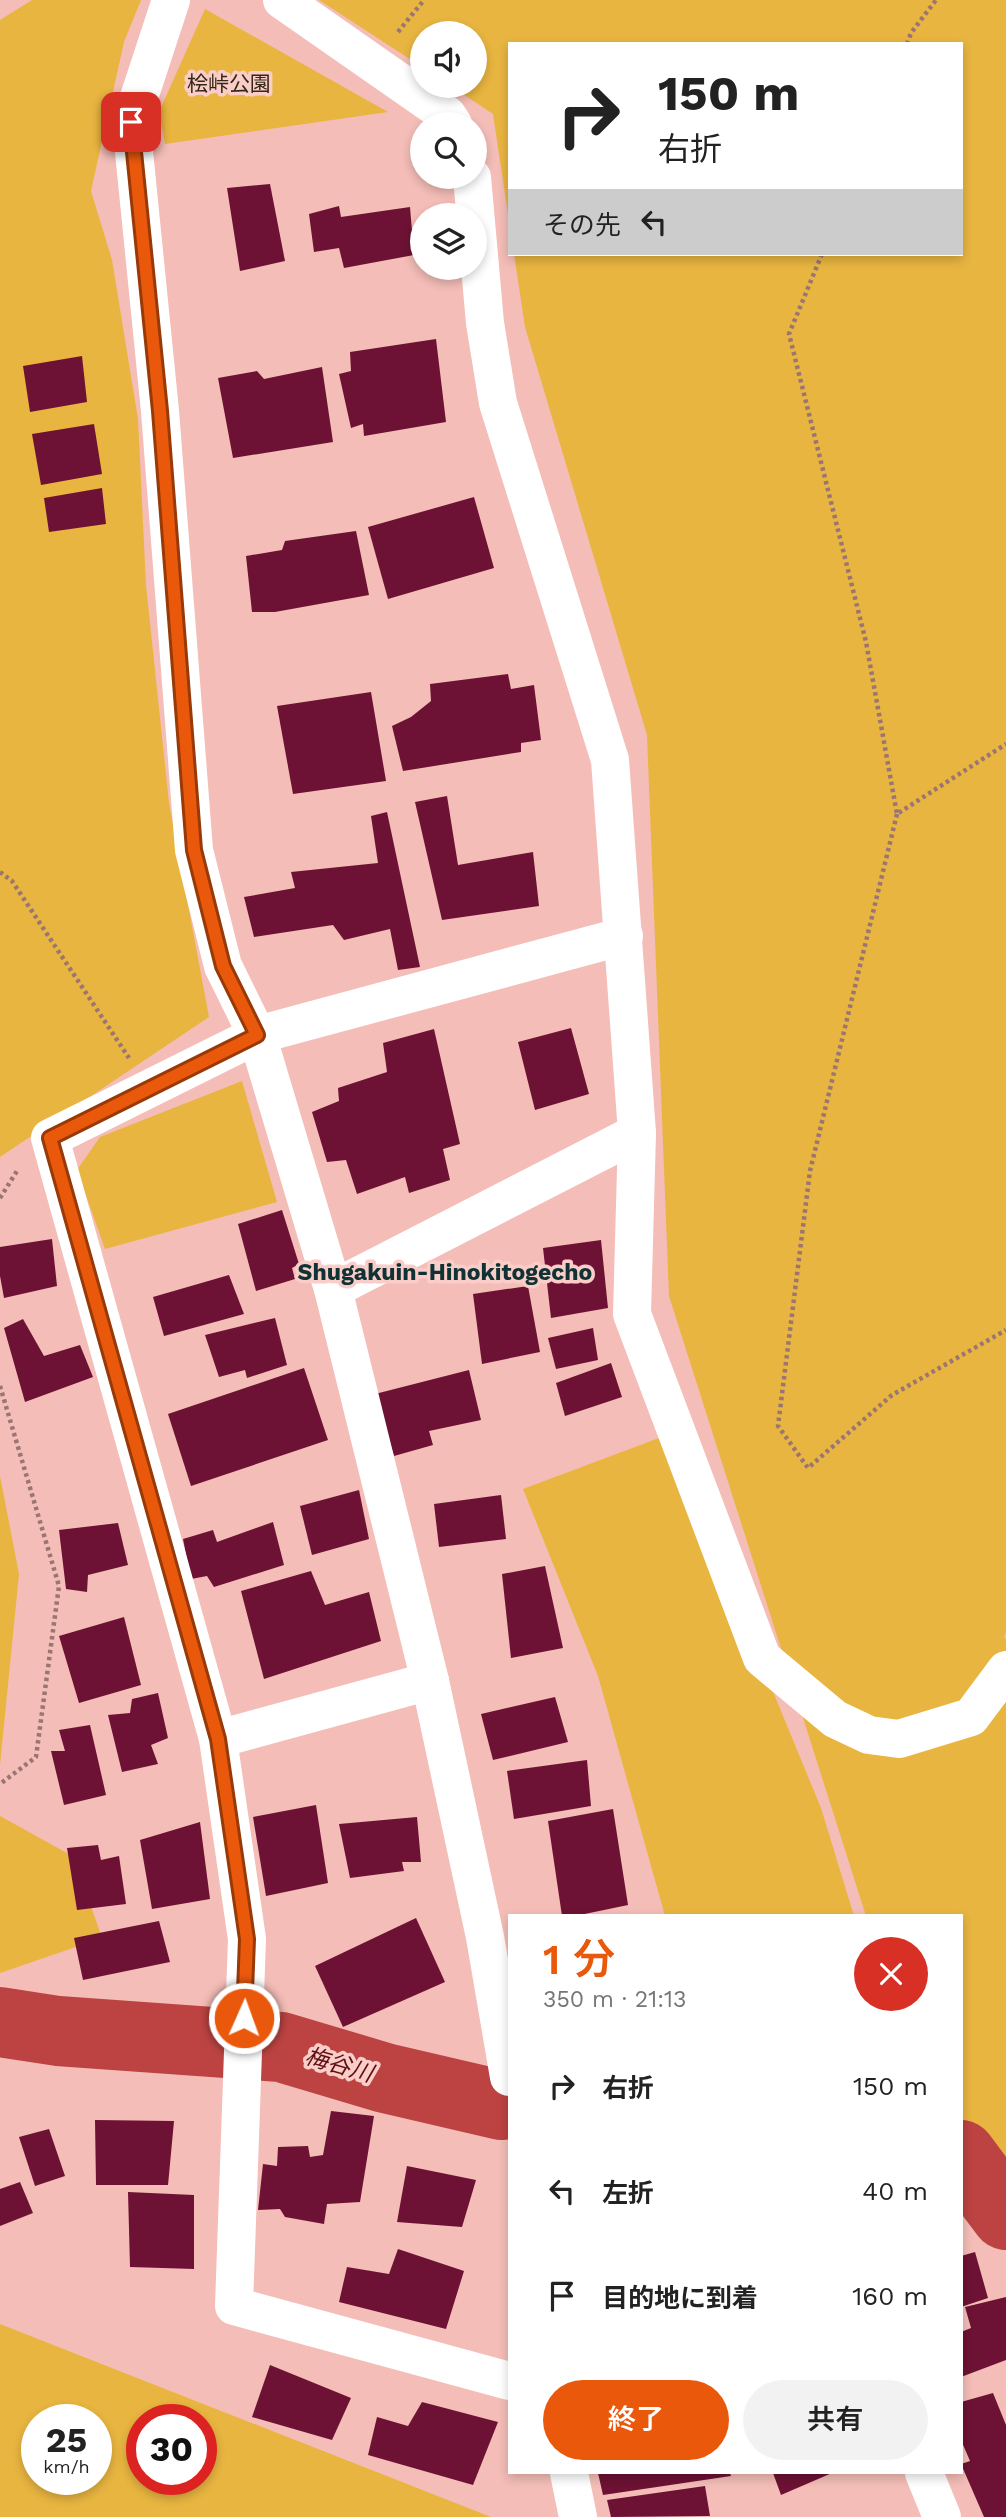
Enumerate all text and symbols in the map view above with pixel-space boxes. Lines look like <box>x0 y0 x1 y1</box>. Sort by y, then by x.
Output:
map controls <box>410 21 487 280</box>
button: sound <box>410 21 487 98</box>
text: 150 m <box>658 64 799 122</box>
icon: right <box>543 70 634 161</box>
park label: 桧峠公園 <box>187 71 271 96</box>
pin <box>101 92 161 152</box>
icon: arrive <box>112 103 150 141</box>
button: search <box>410 112 487 189</box>
text: 右折 <box>658 130 722 168</box>
button: layers <box>410 203 487 280</box>
icon: left <box>635 203 673 241</box>
text: その先 <box>543 210 621 240</box>
district label: Shugakuin-Hinokitogecho <box>298 1259 592 1286</box>
text: 1 分 <box>543 1935 615 1984</box>
button: close <box>854 1937 928 2011</box>
position arrow <box>207 1981 281 2055</box>
text: 350 m · 21:13 <box>543 1986 686 2013</box>
water label: 梅谷川 <box>302 2043 379 2088</box>
icon: right <box>543 2067 581 2105</box>
text: 150 m <box>853 2071 928 2101</box>
text: 右折 <box>602 2073 654 2103</box>
icon: left <box>543 2172 581 2210</box>
text: 40 m <box>862 2176 928 2206</box>
text: 左折 <box>602 2178 654 2208</box>
icon: arrive <box>543 2277 581 2315</box>
text: 160 m <box>852 2281 928 2311</box>
text: 目的地に到着 <box>602 2283 758 2313</box>
button: 終了 <box>543 2380 729 2460</box>
button: 共有 <box>743 2380 928 2460</box>
speed limit sign: 30 <box>126 2404 217 2495</box>
text: 25 <box>46 2419 87 2461</box>
text: km/h <box>43 2456 90 2477</box>

